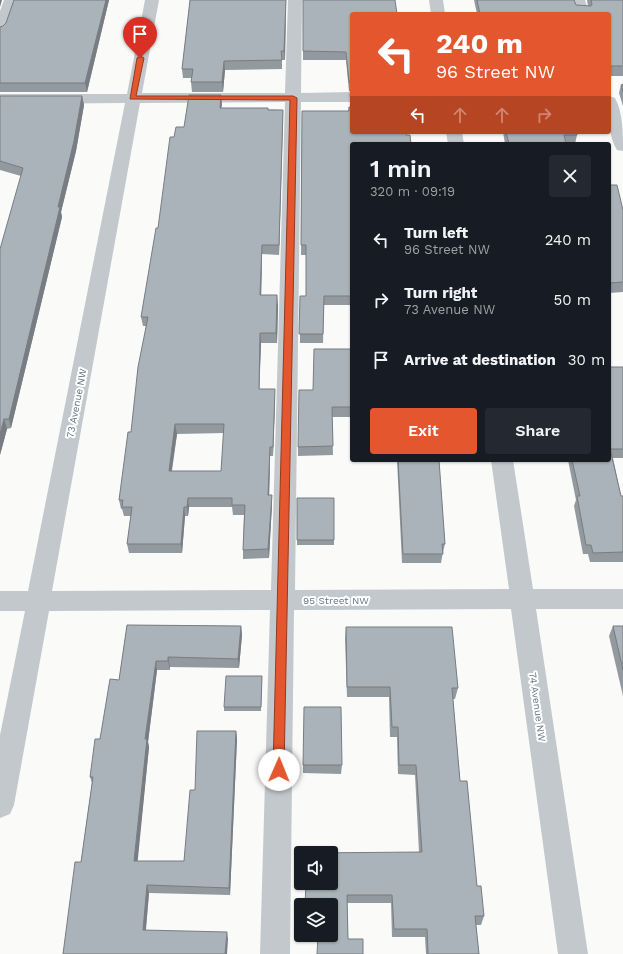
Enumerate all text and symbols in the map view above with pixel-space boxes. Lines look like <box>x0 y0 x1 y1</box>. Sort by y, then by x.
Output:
pin <box>123 17 157 58</box>
icon: arrive <box>129 23 151 45</box>
text: 240 m <box>436 27 523 60</box>
icon: left <box>370 28 422 80</box>
text: 96 Street NW <box>436 61 555 82</box>
icon: left <box>407 104 429 126</box>
icon: ahead <box>449 104 471 126</box>
icon: ahead <box>491 104 513 126</box>
icon: right <box>533 104 555 126</box>
text: 1 min <box>370 155 432 183</box>
button: close <box>549 155 591 197</box>
text: 320 m · 09:19 <box>370 184 455 199</box>
text: Turn left <box>404 224 468 242</box>
icon: left <box>370 229 392 251</box>
text: 240 m <box>545 231 591 249</box>
text: 96 Street NW <box>404 242 490 257</box>
text: Turn right <box>404 284 477 302</box>
icon: right <box>370 289 392 311</box>
text: 50 m <box>554 291 591 309</box>
text: 73 Avenue NW <box>404 302 495 317</box>
icon: arrive <box>370 349 392 371</box>
text: Arrive at destination <box>404 351 556 369</box>
text: 30 m <box>568 351 605 369</box>
street label: 73 Avenue NW <box>64 367 89 439</box>
button: Exit <box>370 408 477 454</box>
button: Share <box>485 408 591 454</box>
street label: 95 Street NW <box>303 595 369 606</box>
street label: 74 Avenue NW <box>527 672 548 743</box>
position arrow <box>258 749 300 791</box>
map controls <box>294 846 338 942</box>
button: sound <box>294 846 338 890</box>
button: layers <box>294 898 338 942</box>

